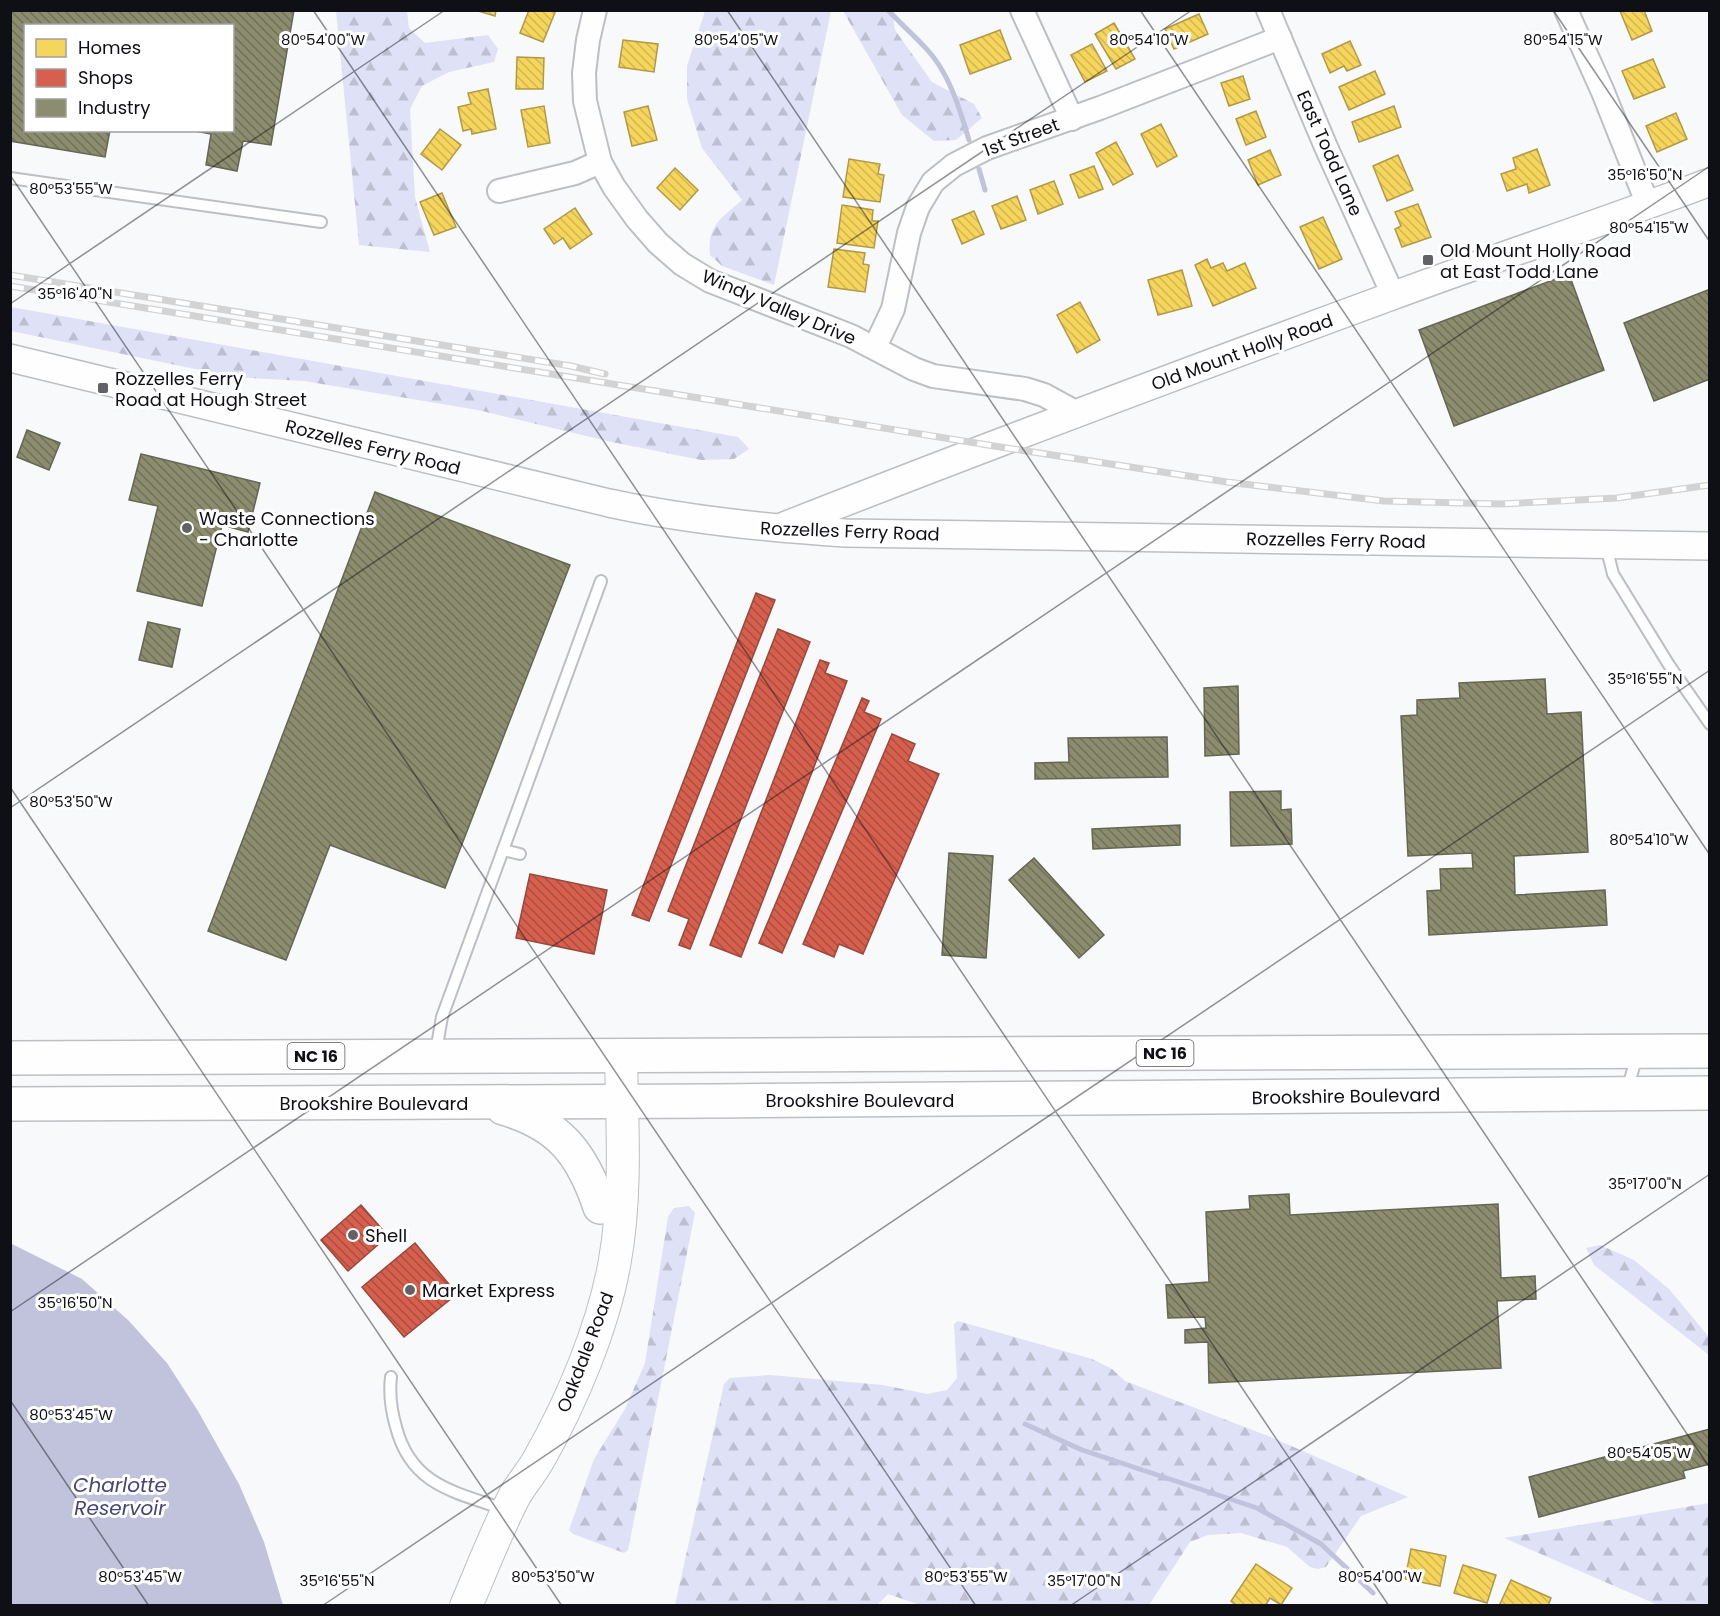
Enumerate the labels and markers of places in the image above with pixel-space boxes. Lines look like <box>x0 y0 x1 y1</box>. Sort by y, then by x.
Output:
place label: Old Mount Holly Road at East Todd Lane <box>1440 238 1632 284</box>
marker: Old Mount Holly Road at East Todd Lane <box>1421 253 1435 267</box>
place label: Rozzelles Ferry Road at Hough Street <box>115 366 307 412</box>
marker: Rozzelles Ferry Road at Hough Street <box>96 381 110 395</box>
place label: Waste Connections - Charlotte <box>199 506 375 552</box>
marker: Waste Connections - Charlotte <box>180 521 194 535</box>
place label: Shell <box>365 1223 407 1248</box>
marker: Shell <box>346 1228 360 1242</box>
place label: Market Express <box>422 1278 555 1303</box>
marker: Market Express <box>403 1283 417 1297</box>

